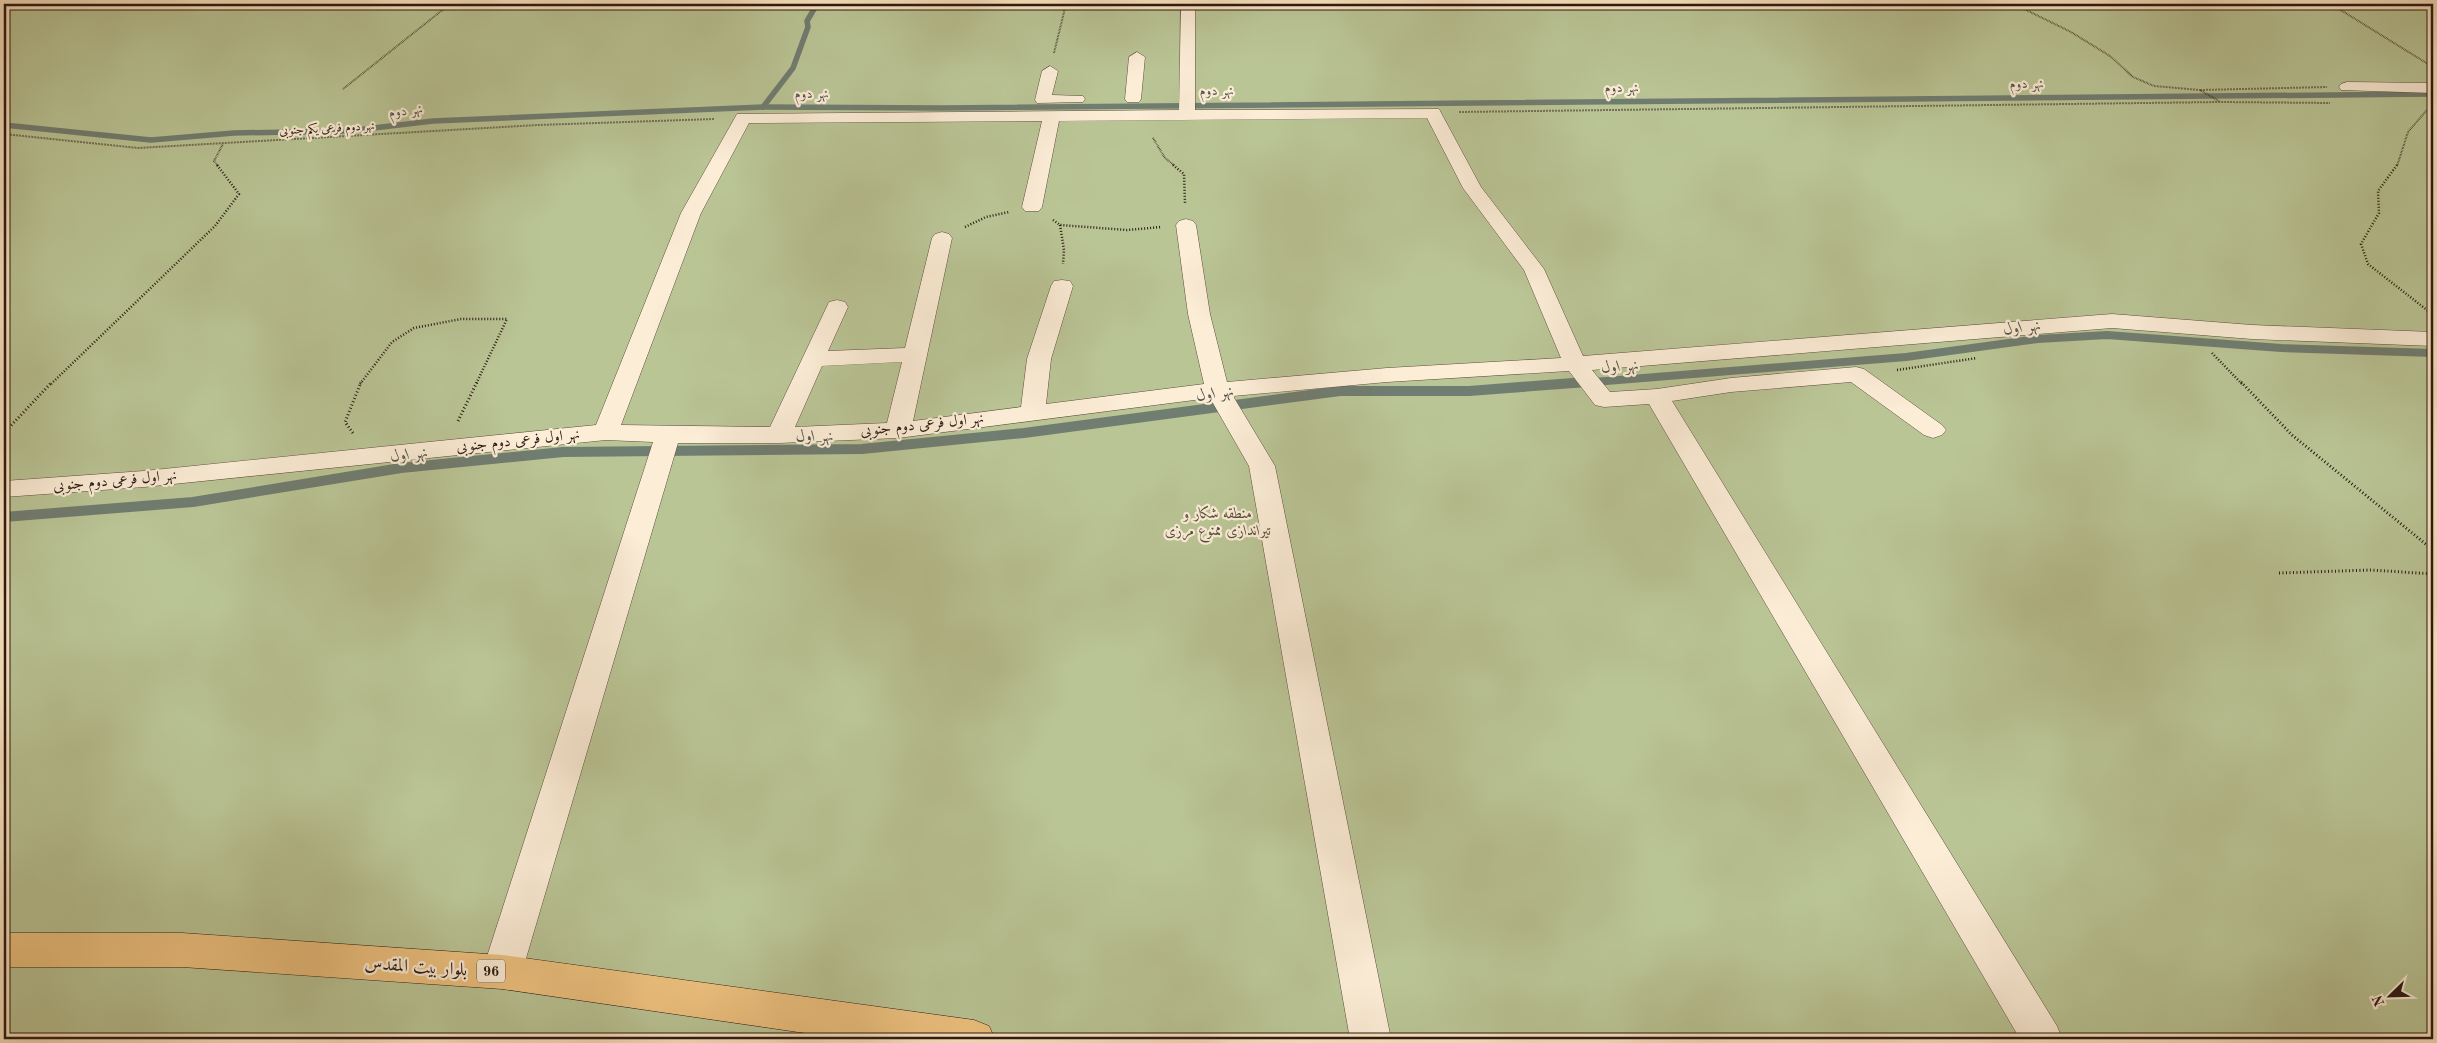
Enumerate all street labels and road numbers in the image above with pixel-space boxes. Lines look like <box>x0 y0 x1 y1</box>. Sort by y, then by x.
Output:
street label: نهر دوم فرعی یکم جنوبی <box>279 119 375 141</box>
street label: نهر اول فرعی دوم جنوبی <box>860 412 985 443</box>
street label: نهر اول فرعی دوم جنوبی <box>456 428 581 459</box>
street label: نهر اول فرعی دوم جنوبی <box>53 469 178 498</box>
street label: بلوار بیت المقدس <box>364 954 468 981</box>
road number: 96 <box>477 959 505 982</box>

